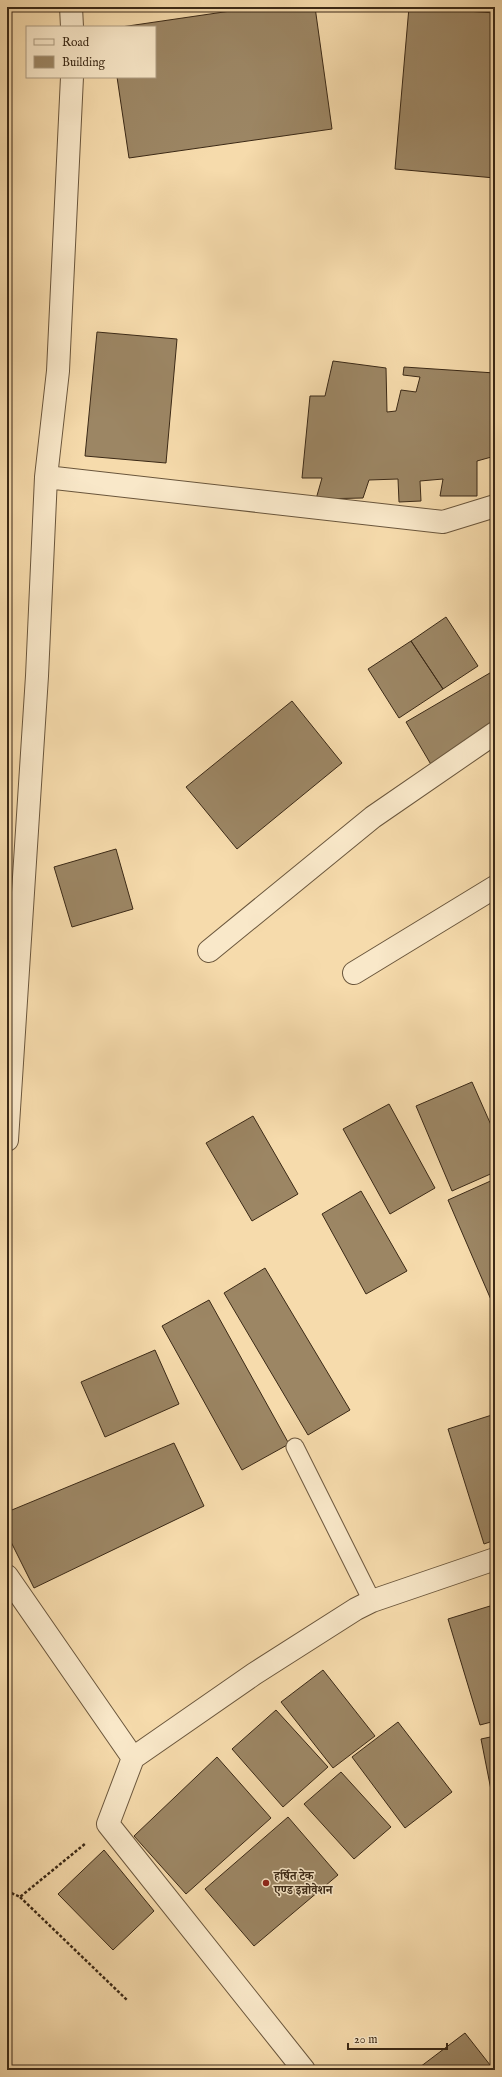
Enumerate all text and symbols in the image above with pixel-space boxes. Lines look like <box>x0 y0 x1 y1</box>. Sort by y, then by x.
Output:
legend <box>26 26 156 78</box>
text: Road <box>62 35 90 50</box>
text: Building <box>62 55 106 70</box>
place label: हर्षित टेक एण्ड इन्नोवेशन <box>273 1868 334 1898</box>
marker: हर्षित टेक एण्ड इन्नोवेशन <box>261 1878 271 1888</box>
scale bar <box>348 2025 447 2051</box>
text: 20 m <box>354 2032 377 2047</box>

